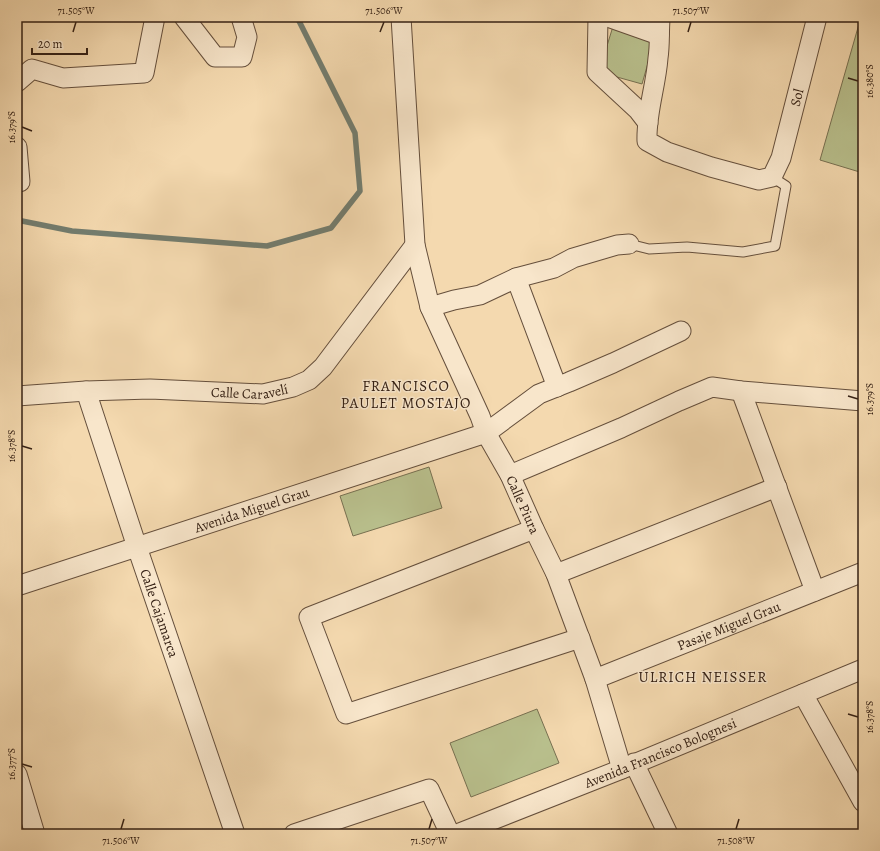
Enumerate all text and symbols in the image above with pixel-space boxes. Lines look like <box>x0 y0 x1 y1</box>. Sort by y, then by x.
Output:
text: 71.505°W <box>58 4 95 17</box>
text: 71.506°W <box>365 4 403 17</box>
text: 71.507°W <box>673 4 710 17</box>
scale bar <box>32 30 87 56</box>
text: 20 m <box>38 36 62 52</box>
text: 16.380°S <box>863 64 876 98</box>
street label: Sol <box>785 86 808 108</box>
text: 16.379°S <box>5 111 18 143</box>
district label: FRANCISCO PAULET MOSTAJO <box>341 376 471 413</box>
street label: Calle Caravelí <box>210 379 290 404</box>
text: 16.379°S <box>863 383 876 415</box>
text: 16.378°S <box>5 430 18 462</box>
street label: Calle Piura <box>502 472 545 538</box>
street label: Avenida Miguel Grau <box>191 482 312 537</box>
street label: Calle Cajamarca <box>136 566 184 660</box>
street label: Pasaje Miguel Grau <box>674 596 784 655</box>
district label: ULRICH NEISSER <box>639 667 767 687</box>
text: 16.378°S <box>863 701 876 733</box>
street label: Avenida Francisco Bolognesi <box>581 713 739 793</box>
text: 16.377°S <box>5 748 18 780</box>
text: 71.506°W <box>102 834 140 847</box>
text: 71.507°W <box>411 834 448 847</box>
text: 71.508°W <box>717 834 755 847</box>

